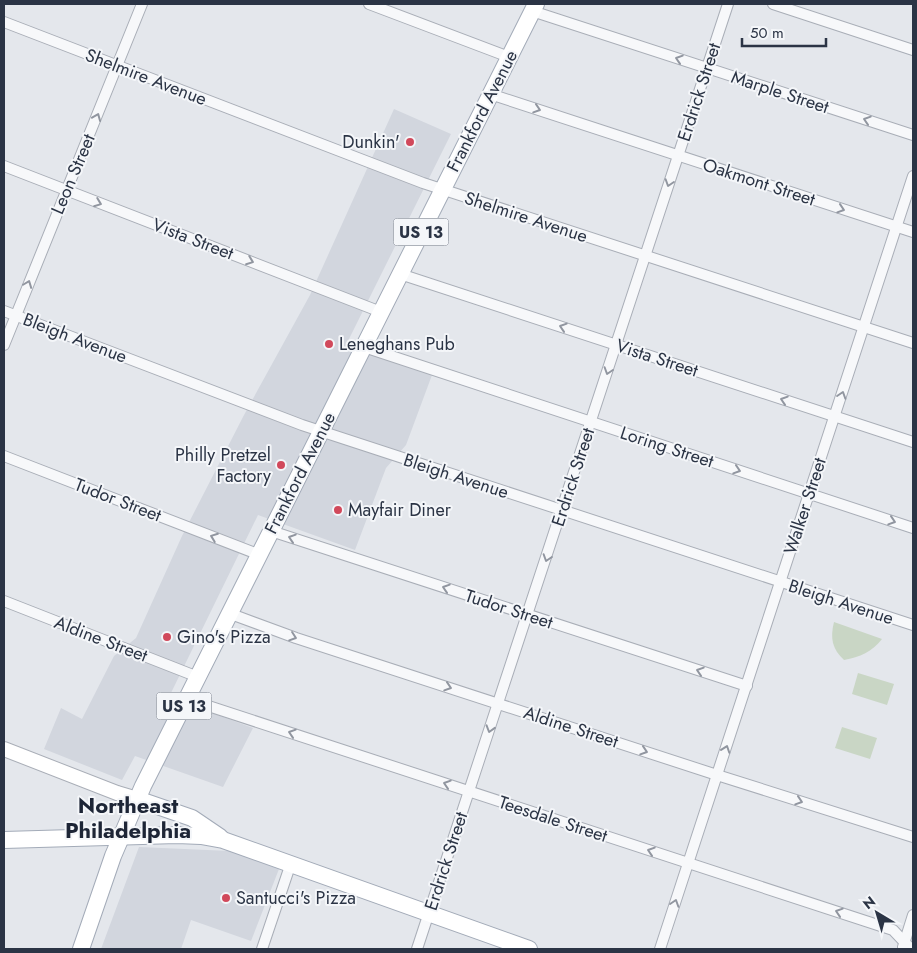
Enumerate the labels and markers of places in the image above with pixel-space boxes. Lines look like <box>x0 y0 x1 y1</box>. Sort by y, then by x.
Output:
place label: Dunkin' <box>342 129 400 155</box>
marker: Dunkin' <box>404 136 416 148</box>
place label: Leneghans Pub <box>339 331 455 357</box>
marker: Leneghans Pub <box>323 338 335 350</box>
place label: Philly Pretzel Factory <box>175 442 271 489</box>
marker: Philly Pretzel Factory <box>275 459 287 471</box>
place label: Mayfair Diner <box>348 497 452 523</box>
marker: Mayfair Diner <box>332 504 344 516</box>
place label: Gino's Pizza <box>177 624 271 650</box>
marker: Gino's Pizza <box>161 631 173 643</box>
place label: Santucci's Pizza <box>236 885 356 911</box>
marker: Santucci's Pizza <box>220 892 232 904</box>

